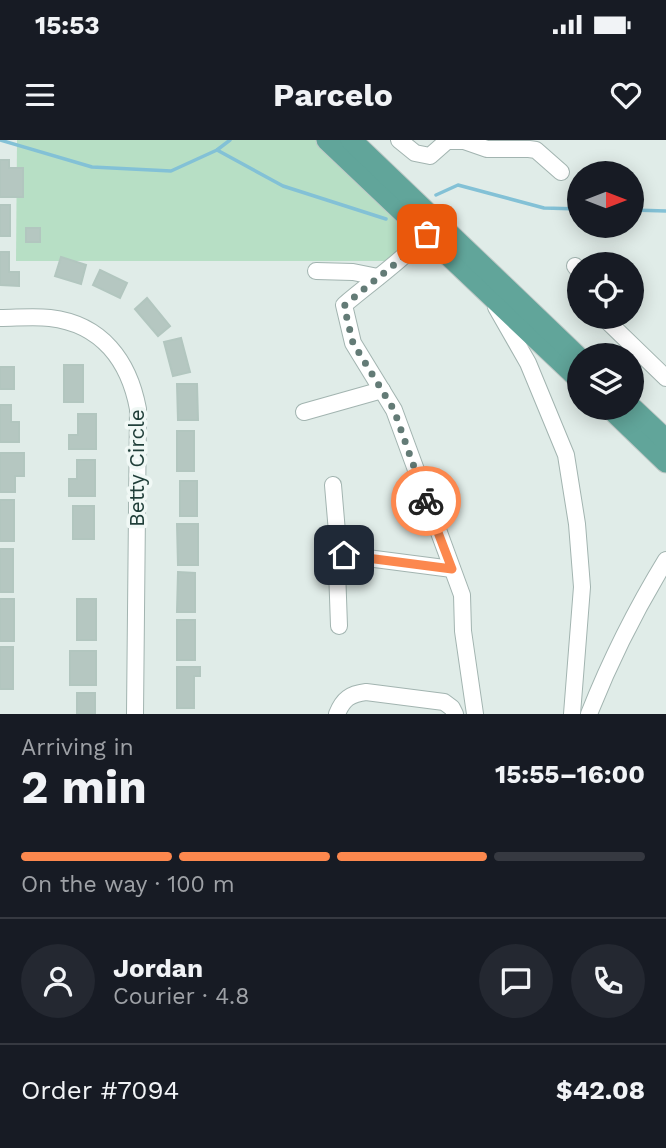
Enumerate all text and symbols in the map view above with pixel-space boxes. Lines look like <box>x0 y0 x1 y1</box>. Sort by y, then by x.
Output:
text: 15:53 <box>35 10 100 40</box>
icon: menu <box>21 76 59 114</box>
text: Parcelo <box>273 76 393 114</box>
icon: heart <box>607 76 645 114</box>
north arrow <box>567 161 644 238</box>
map controls <box>567 161 644 420</box>
pin <box>397 204 457 264</box>
icon: bag <box>408 215 446 253</box>
button: locate <box>567 252 644 329</box>
button: layers <box>567 343 644 420</box>
street label: Betty Circle <box>124 409 149 527</box>
courier <box>391 466 461 536</box>
icon: bike <box>407 482 445 520</box>
pin <box>314 525 374 585</box>
icon: home <box>325 536 363 574</box>
text: Arriving in <box>21 734 134 761</box>
text: 15:55–16:00 <box>495 759 645 789</box>
text: 2 min <box>21 760 147 814</box>
text: On the way · 100 m <box>21 871 235 898</box>
button: person <box>21 944 95 1018</box>
button: chat <box>479 944 553 1018</box>
button: phone <box>571 944 645 1018</box>
text: Jordan <box>113 953 203 983</box>
text: Courier · 4.8 <box>113 983 249 1010</box>
text: Order #7094 <box>21 1075 179 1105</box>
text: $42.08 <box>556 1075 645 1105</box>

